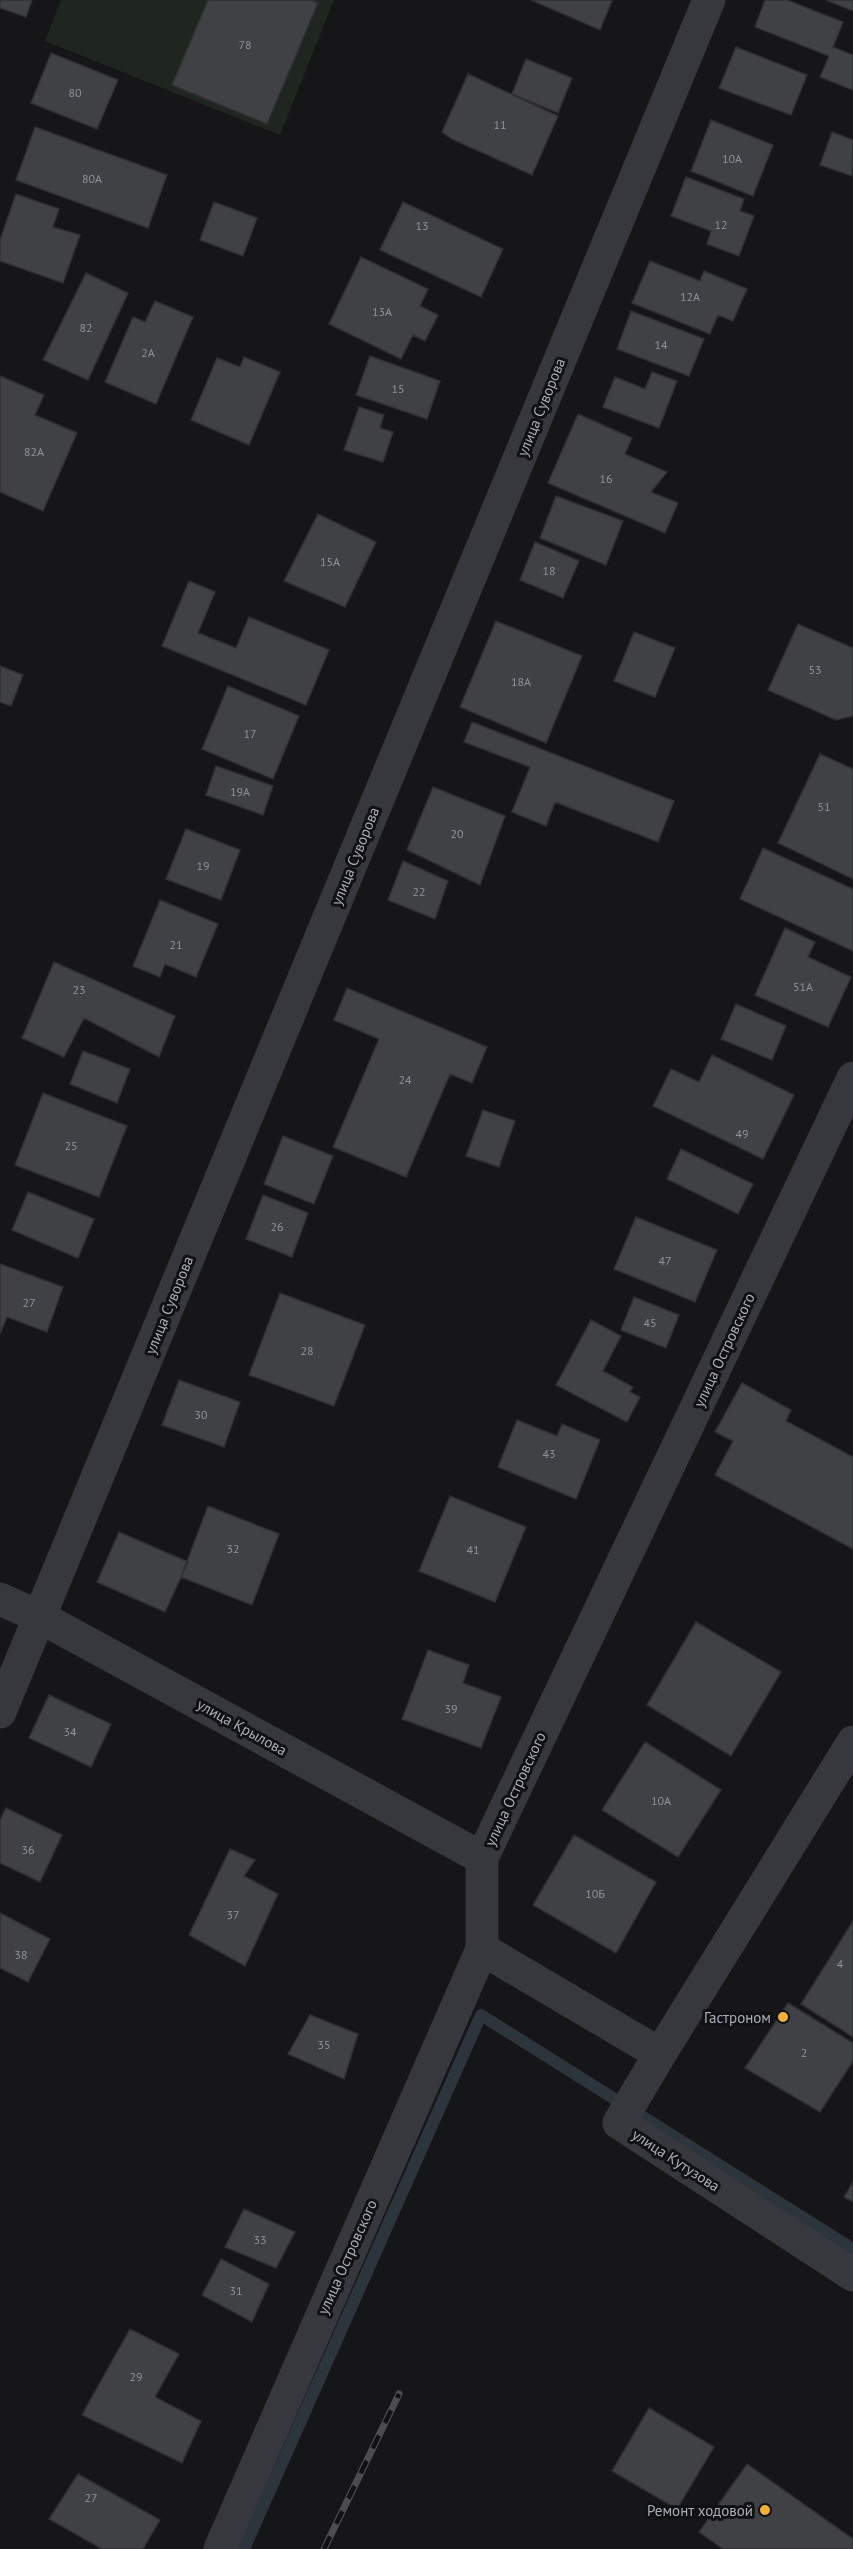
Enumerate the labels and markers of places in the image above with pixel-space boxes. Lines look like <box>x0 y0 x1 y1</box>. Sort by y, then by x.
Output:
place label: Гастроном <box>704 2008 771 2027</box>
marker: Гастроном <box>776 2010 790 2024</box>
place label: Ремонт ходовой <box>647 2501 753 2520</box>
marker: Ремонт ходовой <box>758 2503 772 2517</box>

